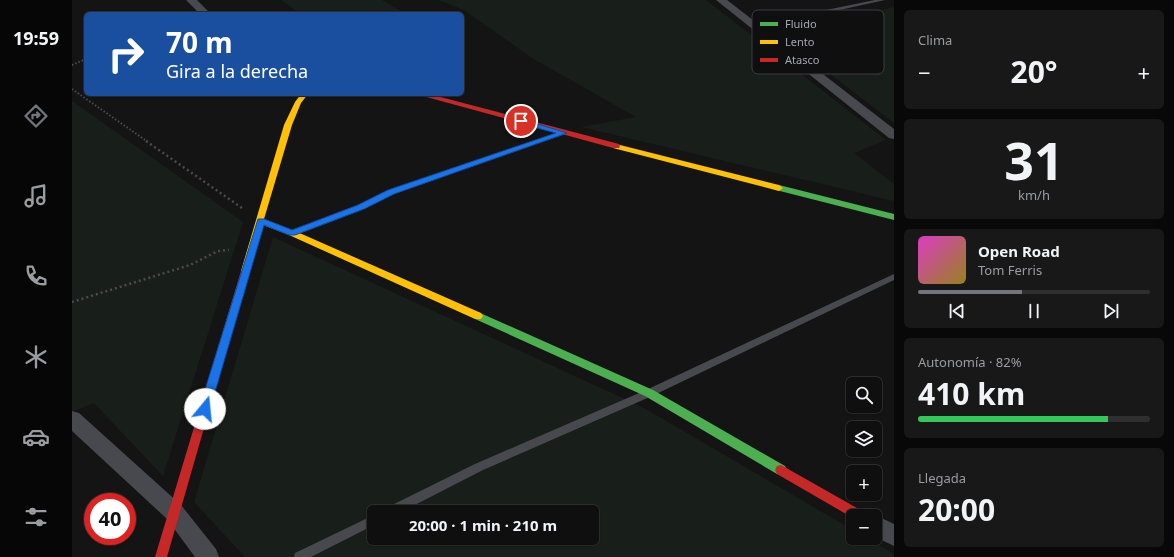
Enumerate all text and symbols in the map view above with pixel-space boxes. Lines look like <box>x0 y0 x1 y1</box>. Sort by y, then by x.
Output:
legend <box>752 10 884 74</box>
text: Fluido <box>785 16 817 31</box>
text: 70 m <box>166 23 233 61</box>
text: 19:59 <box>13 26 59 50</box>
icon: right <box>100 28 152 80</box>
text: Clima <box>918 31 952 49</box>
text: Lento <box>785 34 815 49</box>
text: 20° <box>1010 51 1058 92</box>
text: Atasco <box>785 52 820 67</box>
text: − <box>918 57 931 87</box>
text: + <box>1137 57 1150 87</box>
text: Gira a la derecha <box>166 59 308 83</box>
icon: directions <box>22 102 50 130</box>
pin <box>504 104 538 138</box>
icon: arrive <box>510 110 532 132</box>
text: 31 <box>1004 124 1064 195</box>
icon: music <box>22 182 50 210</box>
text: km/h <box>1018 186 1050 204</box>
text: Open Road <box>978 241 1060 261</box>
text: Tom Ferris <box>978 261 1042 279</box>
icon: phone <box>22 262 50 290</box>
icon: previous <box>946 300 968 322</box>
icon: pause <box>1023 300 1045 322</box>
icon: next <box>1100 300 1122 322</box>
icon: climate <box>22 343 50 371</box>
text: Autonomía · 82% <box>918 353 1022 371</box>
text: 410 km <box>918 373 1025 414</box>
map controls <box>846 377 882 545</box>
button: search <box>846 377 882 413</box>
position arrow <box>184 388 226 430</box>
button: layers <box>846 421 882 457</box>
icon: car <box>22 423 50 451</box>
button: + <box>846 465 882 501</box>
text: Llegada <box>918 469 966 487</box>
text: 20:00 <box>918 489 995 530</box>
speed limit sign: 40 <box>84 493 136 545</box>
icon: filters <box>22 503 50 531</box>
button: − <box>846 509 882 545</box>
text: 20:00 · 1 min · 210 m <box>409 515 557 535</box>

